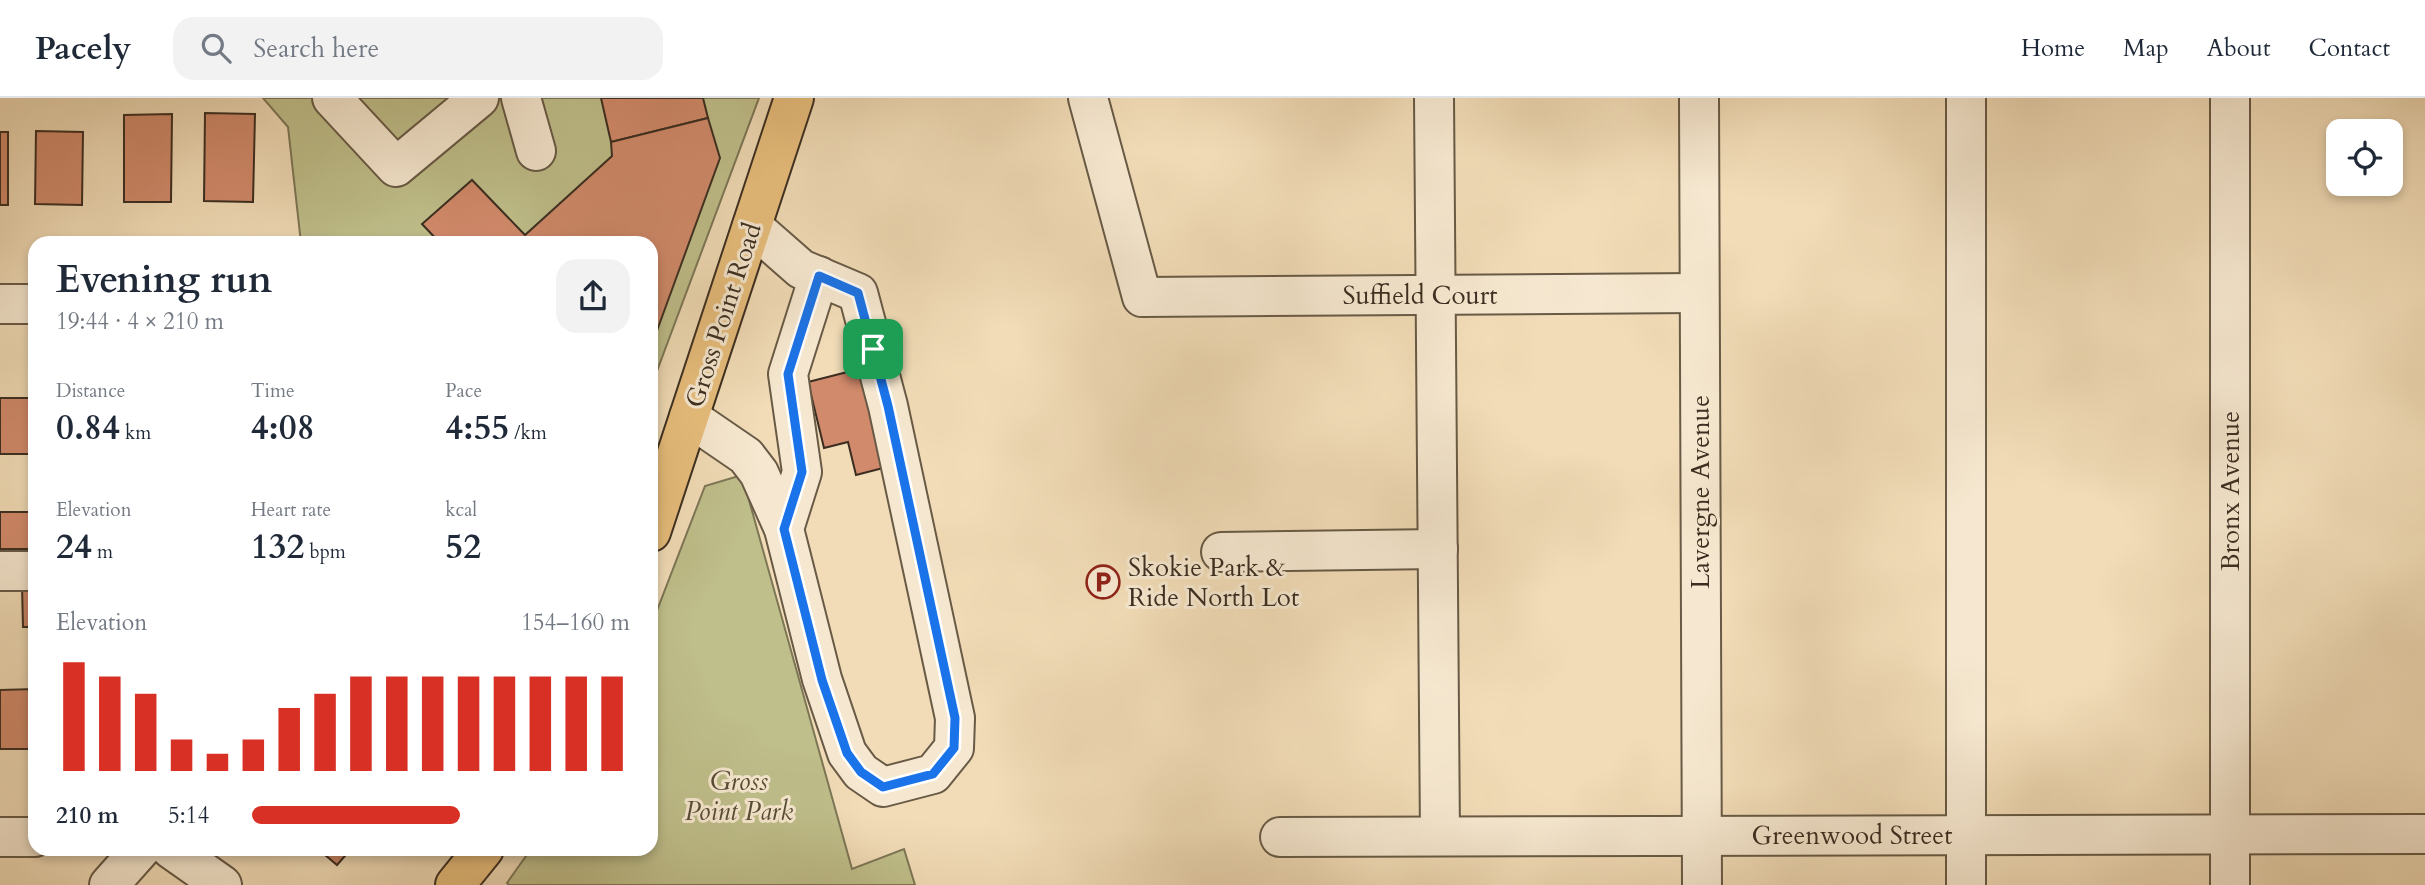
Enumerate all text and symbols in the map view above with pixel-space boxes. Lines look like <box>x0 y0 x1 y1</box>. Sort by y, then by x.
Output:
search box <box>173 17 663 80</box>
text: Pacely <box>35 26 131 71</box>
icon: search <box>197 29 235 67</box>
text: Search here <box>253 31 379 66</box>
text: Home <box>2021 32 2085 65</box>
text: Map <box>2123 32 2169 65</box>
text: About <box>2207 32 2271 65</box>
text: Contact <box>2309 32 2390 65</box>
map controls <box>2326 119 2403 196</box>
button: locate <box>2326 119 2403 196</box>
street label: Gross Point Road <box>677 218 770 412</box>
text: Evening run <box>56 254 272 306</box>
button: share <box>556 259 630 333</box>
street label: Suffield Court <box>1343 278 1497 313</box>
text: 19:44 · 4 × 210 m <box>56 306 224 337</box>
pin <box>843 319 903 379</box>
icon: arrive <box>854 330 892 368</box>
text: Distance <box>56 378 125 404</box>
text: Time <box>251 378 295 404</box>
text: Pace <box>445 378 482 404</box>
street label: Lavergne Avenue <box>1683 395 1718 589</box>
text: 0.84 <box>56 404 120 452</box>
text: 4:08 <box>251 404 315 452</box>
text: 4:55 <box>445 404 509 452</box>
street label: Bronx Avenue <box>2213 411 2248 571</box>
text: km <box>120 420 151 446</box>
text: /km <box>509 420 547 446</box>
text: Elevation <box>56 497 131 523</box>
text: Heart rate <box>251 497 331 523</box>
text: kcal <box>445 497 477 523</box>
text: 24 <box>56 523 92 571</box>
text: 132 <box>251 523 304 571</box>
text: 52 <box>445 523 481 571</box>
text: m <box>92 539 113 565</box>
text: bpm <box>304 539 346 565</box>
place label: Skokie Park & Ride North Lot <box>1128 550 1299 615</box>
parking icon: Skokie Park & Ride North Lot <box>1084 563 1122 601</box>
text: Elevation <box>56 607 147 638</box>
text: 154–160 m <box>521 607 630 638</box>
park label: Gross Point Park <box>685 764 793 829</box>
text: 210 m <box>56 800 119 831</box>
text: 5:14 <box>168 800 209 831</box>
street label: Greenwood Street <box>1752 818 1952 853</box>

